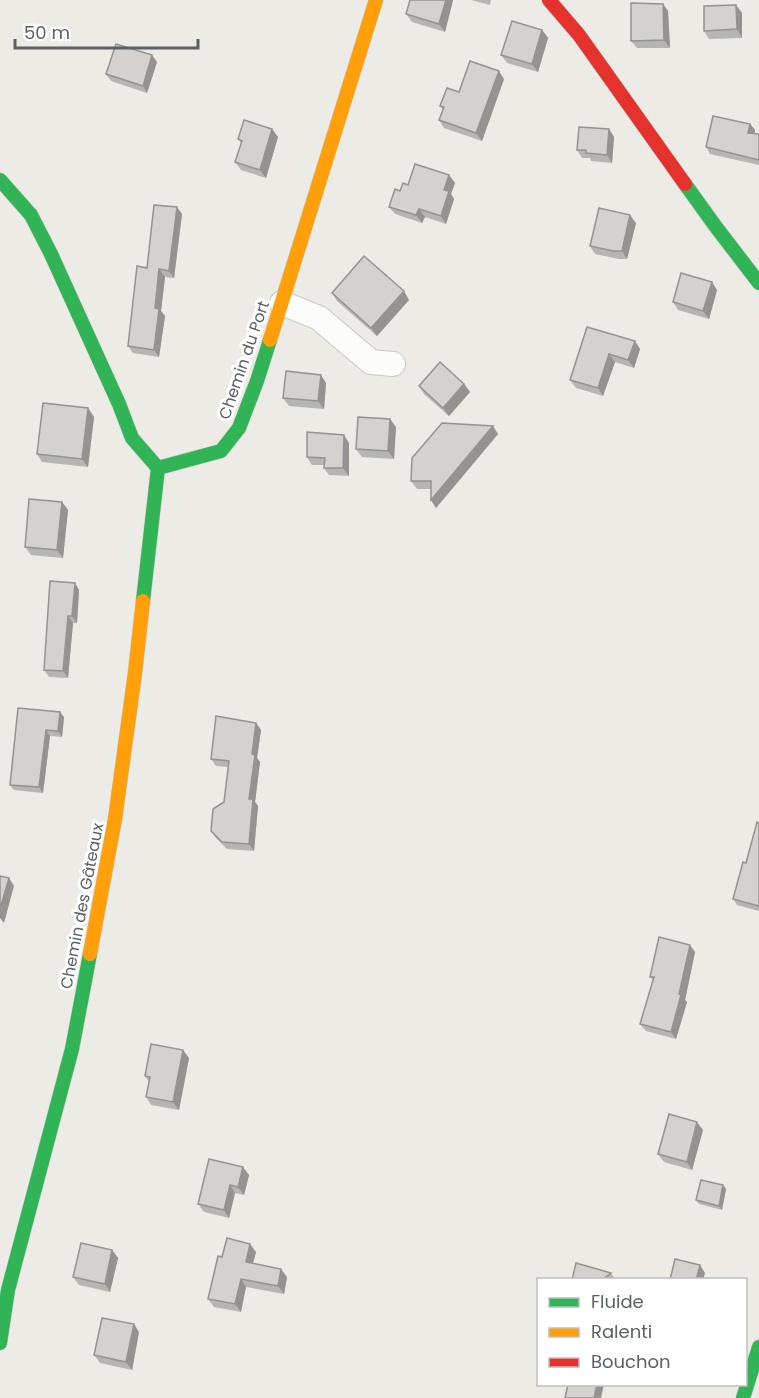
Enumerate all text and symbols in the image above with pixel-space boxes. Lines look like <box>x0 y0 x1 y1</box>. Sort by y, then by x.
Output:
scale bar <box>15 12 198 50</box>
text: 50 m <box>24 20 70 45</box>
street label: Chemin du Port <box>213 297 275 422</box>
street label: Chemin des Gâteaux <box>55 821 109 991</box>
legend <box>537 1278 747 1386</box>
text: Fluide <box>591 1289 644 1314</box>
text: Ralenti <box>591 1319 652 1344</box>
text: Bouchon <box>591 1349 671 1374</box>

